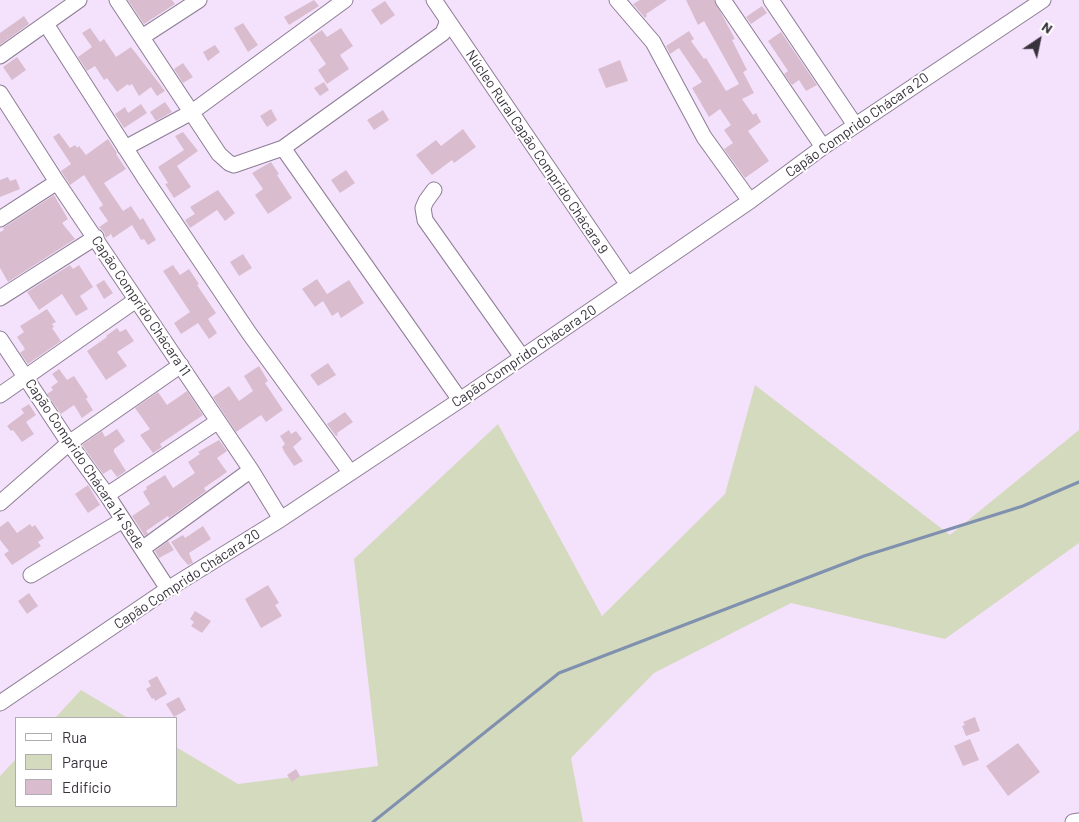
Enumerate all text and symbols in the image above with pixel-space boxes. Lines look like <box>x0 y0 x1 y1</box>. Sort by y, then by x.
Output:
north arrow <box>1014 15 1064 65</box>
text: N <box>1039 17 1056 37</box>
street label: Núcleo Rural Capão Comprido Chácara 9 <box>462 47 612 257</box>
street label: Capão Comprido Chácara 20 <box>782 69 932 181</box>
street label: Capão Comprido Chácara 11 <box>88 233 194 379</box>
street label: Capão Comprido Chácara 20 <box>448 301 600 411</box>
street label: Capão Comprido Chácara 14 Sede <box>22 376 148 552</box>
street label: Capão Comprido Chácara 20 <box>111 525 263 633</box>
legend <box>15 717 178 807</box>
text: Rua <box>62 728 87 746</box>
text: Parque <box>62 753 108 771</box>
text: Edifício <box>62 778 111 796</box>

